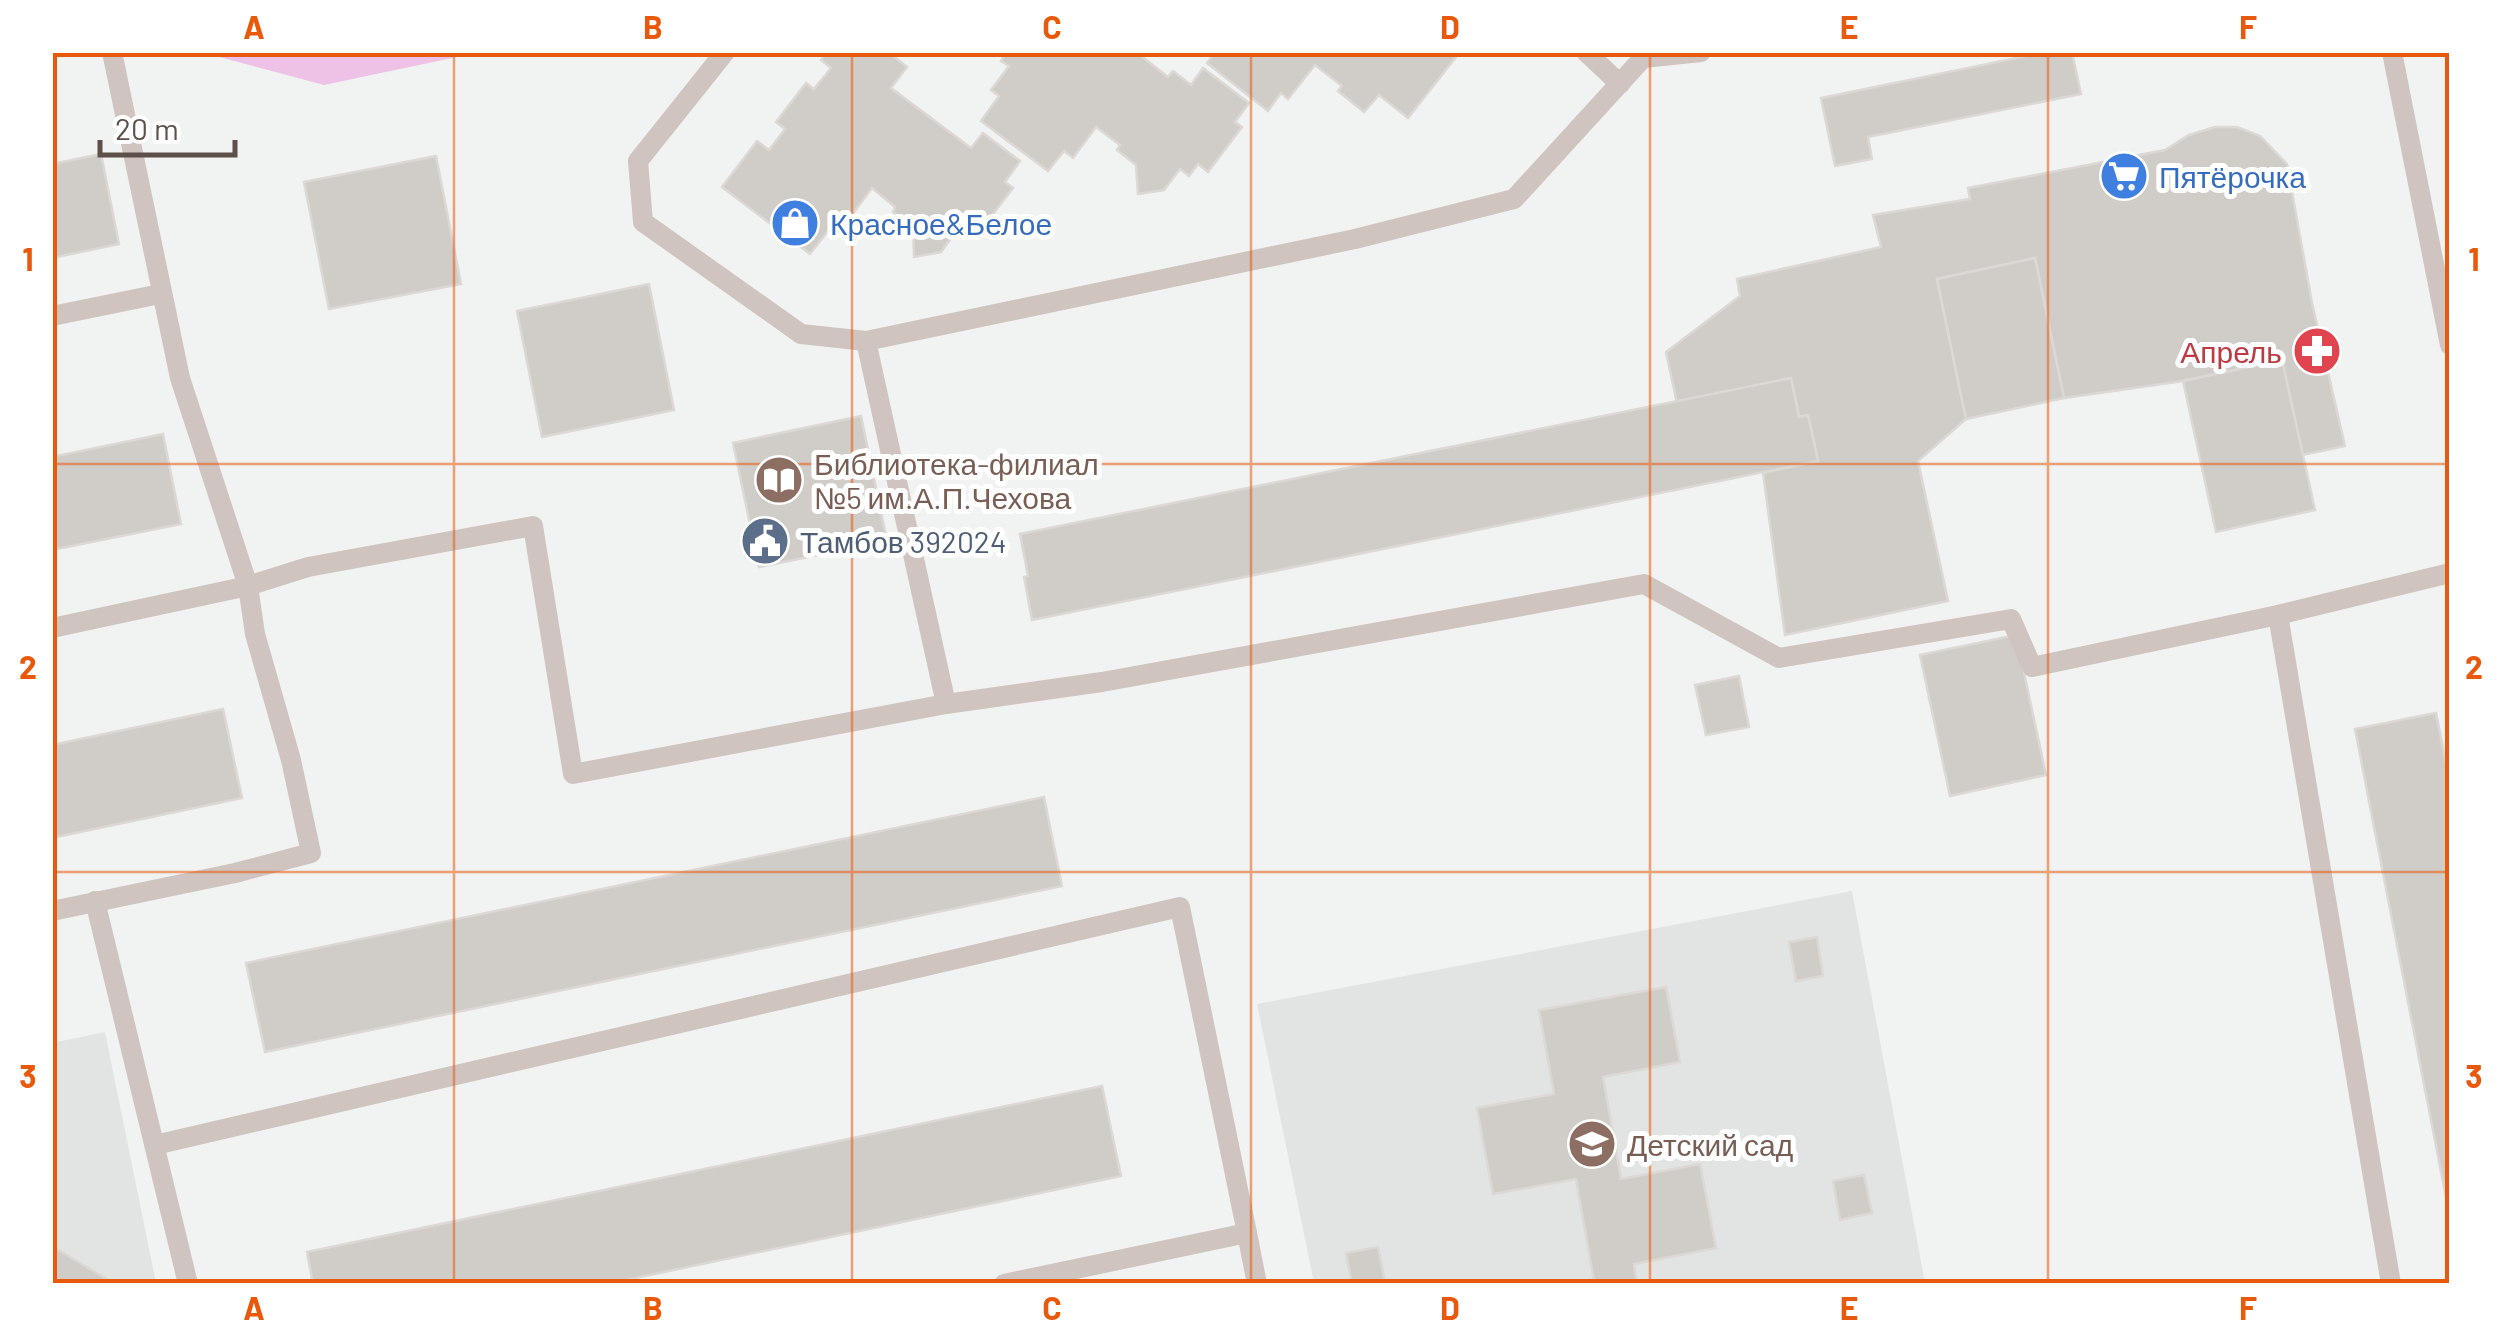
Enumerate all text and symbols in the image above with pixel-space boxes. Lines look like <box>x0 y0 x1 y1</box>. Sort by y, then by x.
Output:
text: A <box>243 7 265 45</box>
text: B <box>643 7 663 45</box>
text: C <box>1042 7 1062 45</box>
text: D <box>1440 7 1460 45</box>
text: E <box>1840 7 1858 45</box>
text: F <box>2239 7 2257 45</box>
scale bar <box>100 95 235 157</box>
text: 20 m <box>115 110 179 146</box>
supermarket icon: Пятёрочка <box>2098 150 2150 202</box>
place label: Пятёрочка <box>2159 158 2306 194</box>
shop icon: Красное&Белое <box>769 197 821 249</box>
place label: Красное&Белое <box>830 205 1052 241</box>
text: 1 <box>22 239 34 277</box>
text: 1 <box>2468 239 2480 277</box>
pharmacy icon: Апрель <box>2291 325 2343 377</box>
place label: Апрель <box>2180 333 2282 369</box>
place label: Библиотека-филиал №5 им.А.П.Чехова <box>814 445 1099 515</box>
library icon: Библиотека-филиал №5 им.А.П.Чехова <box>753 454 805 506</box>
public building icon: Тамбов 392024 <box>739 515 791 567</box>
place label: Тамбов 392024 <box>800 523 1006 559</box>
text: 2 <box>19 647 37 685</box>
text: 2 <box>2465 647 2483 685</box>
text: 3 <box>19 1056 37 1094</box>
text: 3 <box>2465 1056 2483 1094</box>
school or university icon: Детский сад <box>1566 1118 1618 1170</box>
place label: Детский сад <box>1627 1126 1793 1162</box>
text: A <box>243 1288 265 1326</box>
text: B <box>643 1288 663 1326</box>
text: C <box>1042 1288 1062 1326</box>
text: D <box>1440 1288 1460 1326</box>
text: E <box>1840 1288 1858 1326</box>
text: F <box>2239 1288 2257 1326</box>

